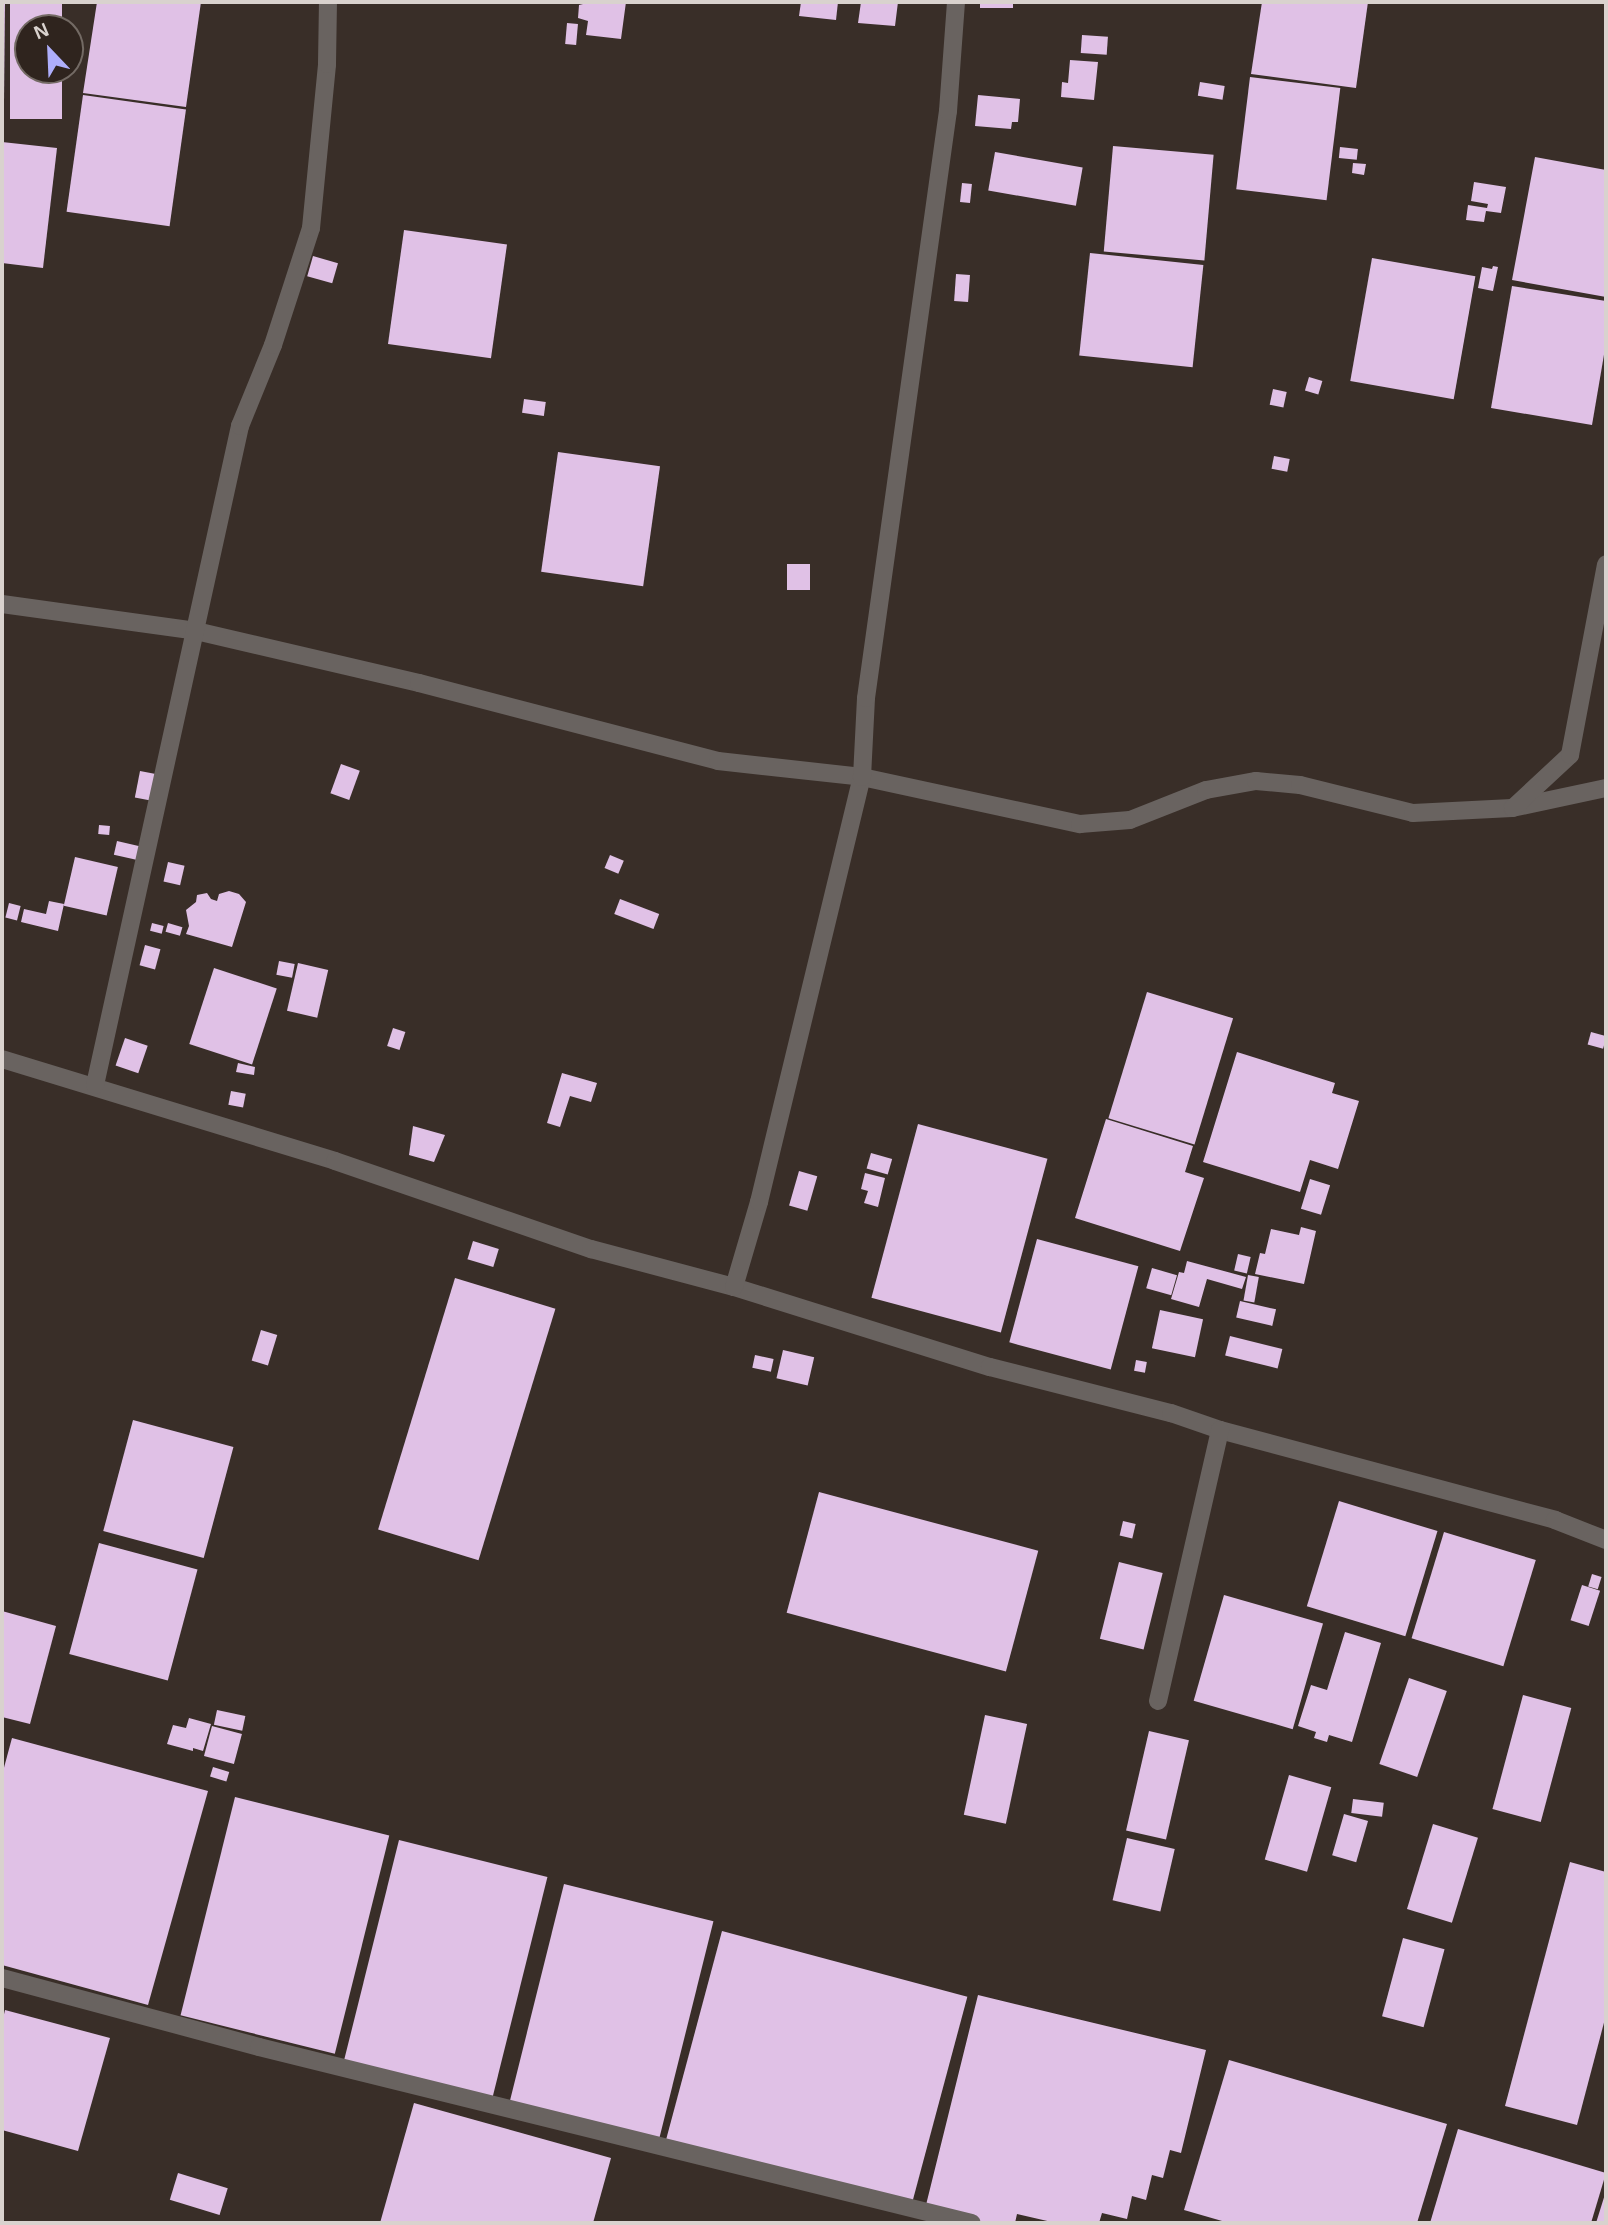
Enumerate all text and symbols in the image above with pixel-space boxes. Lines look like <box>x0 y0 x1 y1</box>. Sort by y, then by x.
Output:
north arrow <box>14 14 84 84</box>
text: N <box>31 19 52 43</box>

